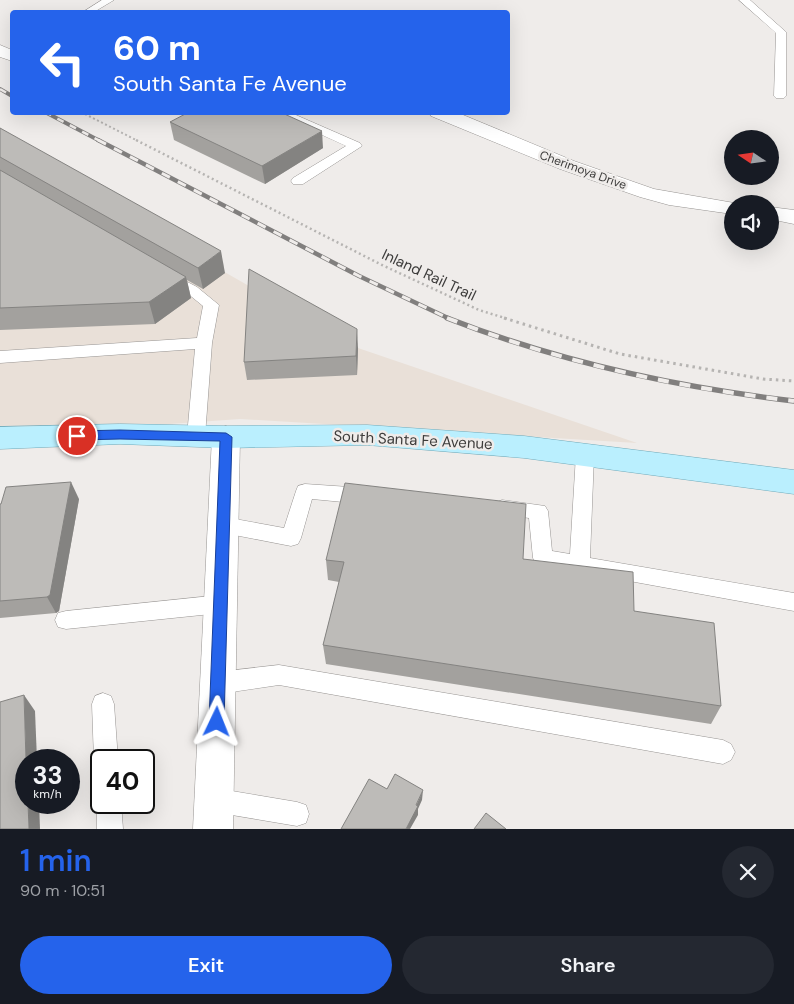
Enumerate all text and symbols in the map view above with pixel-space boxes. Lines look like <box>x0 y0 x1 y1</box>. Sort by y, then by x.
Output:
text: 60 m <box>113 25 201 71</box>
icon: left <box>30 30 95 95</box>
text: South Santa Fe Avenue <box>113 69 347 98</box>
north arrow <box>724 130 779 185</box>
map controls <box>724 130 779 250</box>
street label: Cherimoya Drive <box>537 147 629 193</box>
button: sound <box>724 195 779 250</box>
street label: Inland Rail Trail <box>379 244 479 306</box>
pin <box>56 415 98 457</box>
icon: arrive <box>63 422 91 450</box>
street label: South Santa Fe Avenue <box>333 426 493 454</box>
position arrow <box>190 695 242 747</box>
speed limit sign: 40 <box>90 749 155 814</box>
text: 33 <box>32 759 63 792</box>
text: km/h <box>33 786 62 802</box>
text: 1 min <box>20 841 92 880</box>
button: close <box>722 846 774 898</box>
text: 90 m · 10:51 <box>20 880 105 901</box>
button: Exit <box>20 936 392 994</box>
button: Share <box>402 936 774 994</box>

